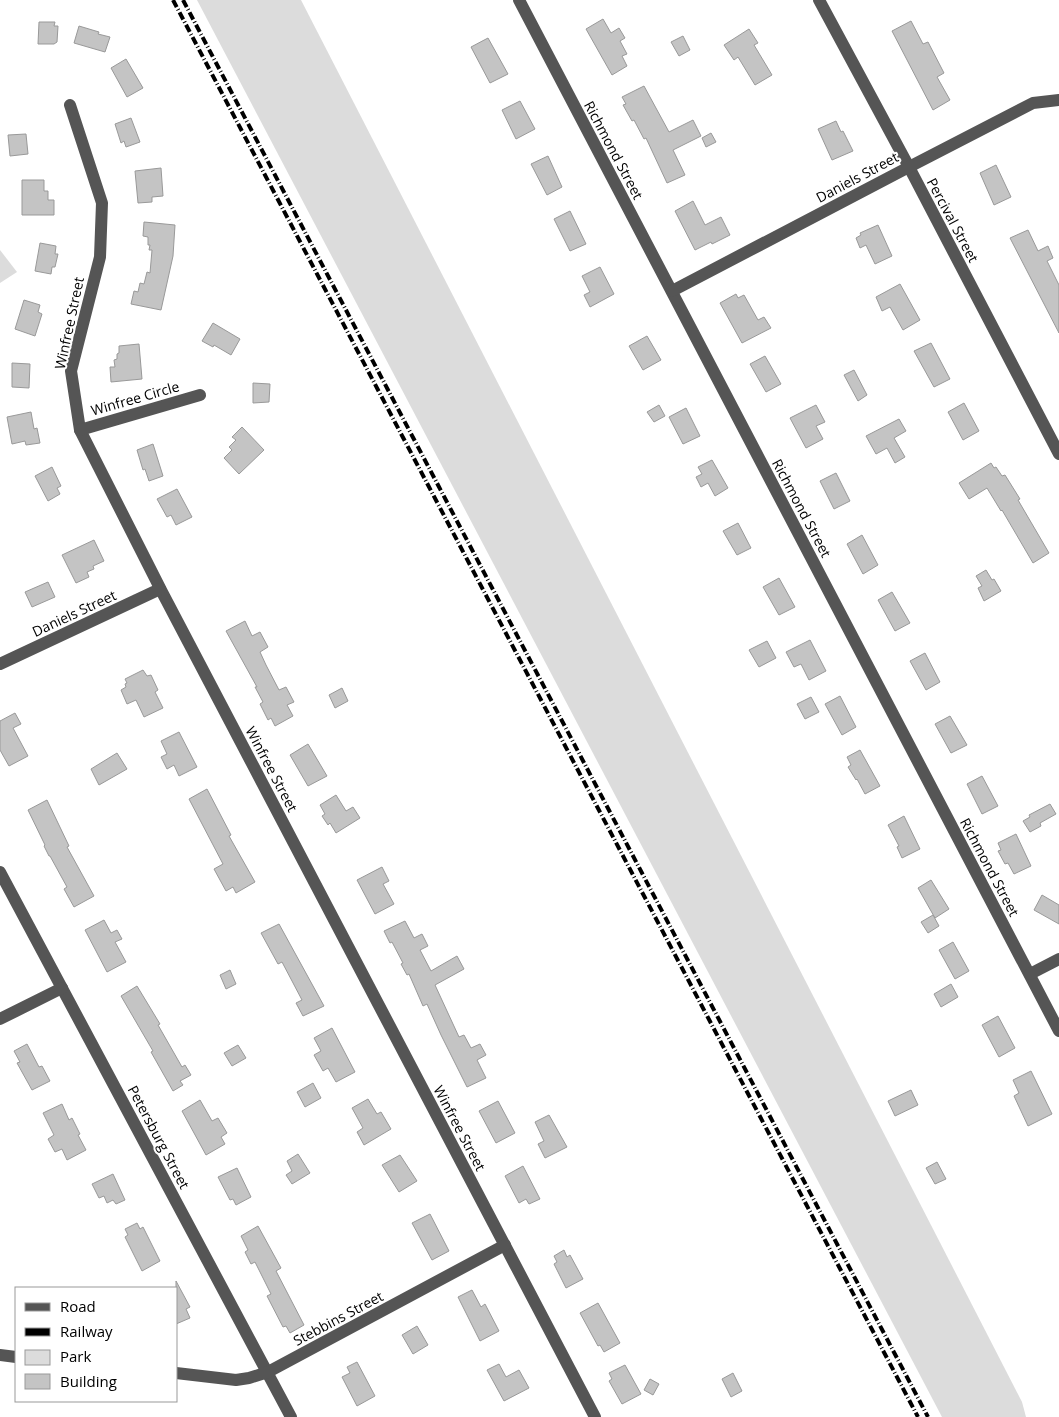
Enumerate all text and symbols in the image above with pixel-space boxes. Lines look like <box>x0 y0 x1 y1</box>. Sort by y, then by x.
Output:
street label: Richmond Street <box>580 98 648 202</box>
street label: Daniels Street <box>812 147 902 207</box>
street label: Percival Street <box>923 174 983 266</box>
street label: Winfree Street <box>50 275 88 371</box>
street label: Winfree Circle <box>89 376 181 420</box>
street label: Richmond Street <box>768 456 836 560</box>
street label: Daniels Street <box>29 585 119 641</box>
street label: Winfree Street <box>242 723 302 815</box>
street label: Richmond Street <box>956 815 1024 919</box>
street label: Petersburg Street <box>124 1082 194 1192</box>
street label: Winfree Street <box>430 1082 490 1174</box>
street label: Stebbins Street <box>290 1286 386 1350</box>
legend <box>15 1287 178 1402</box>
text: Road <box>60 1296 96 1316</box>
text: Railway <box>60 1321 113 1341</box>
text: Park <box>60 1346 91 1366</box>
text: Building <box>60 1371 117 1391</box>

